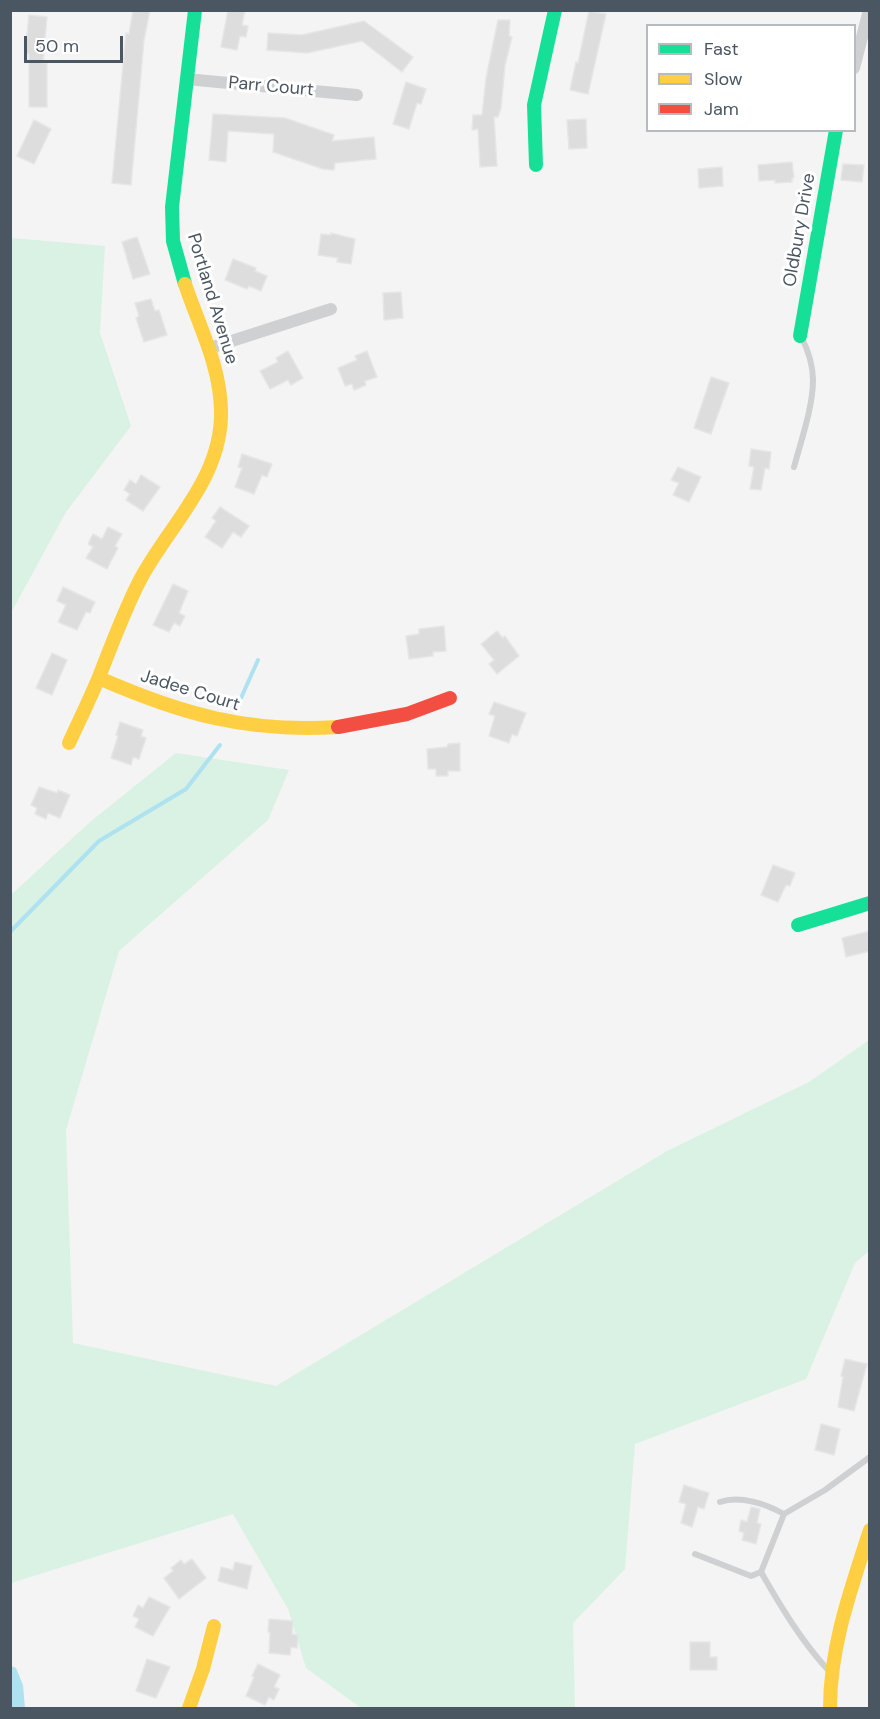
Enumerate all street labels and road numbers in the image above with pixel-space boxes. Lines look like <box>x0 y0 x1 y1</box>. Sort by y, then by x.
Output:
street label: Parr Court <box>227 73 315 101</box>
street label: Oldbury Drive <box>779 172 821 288</box>
street label: Portland Avenue <box>182 231 242 367</box>
street label: Jadee Court <box>138 666 242 716</box>

